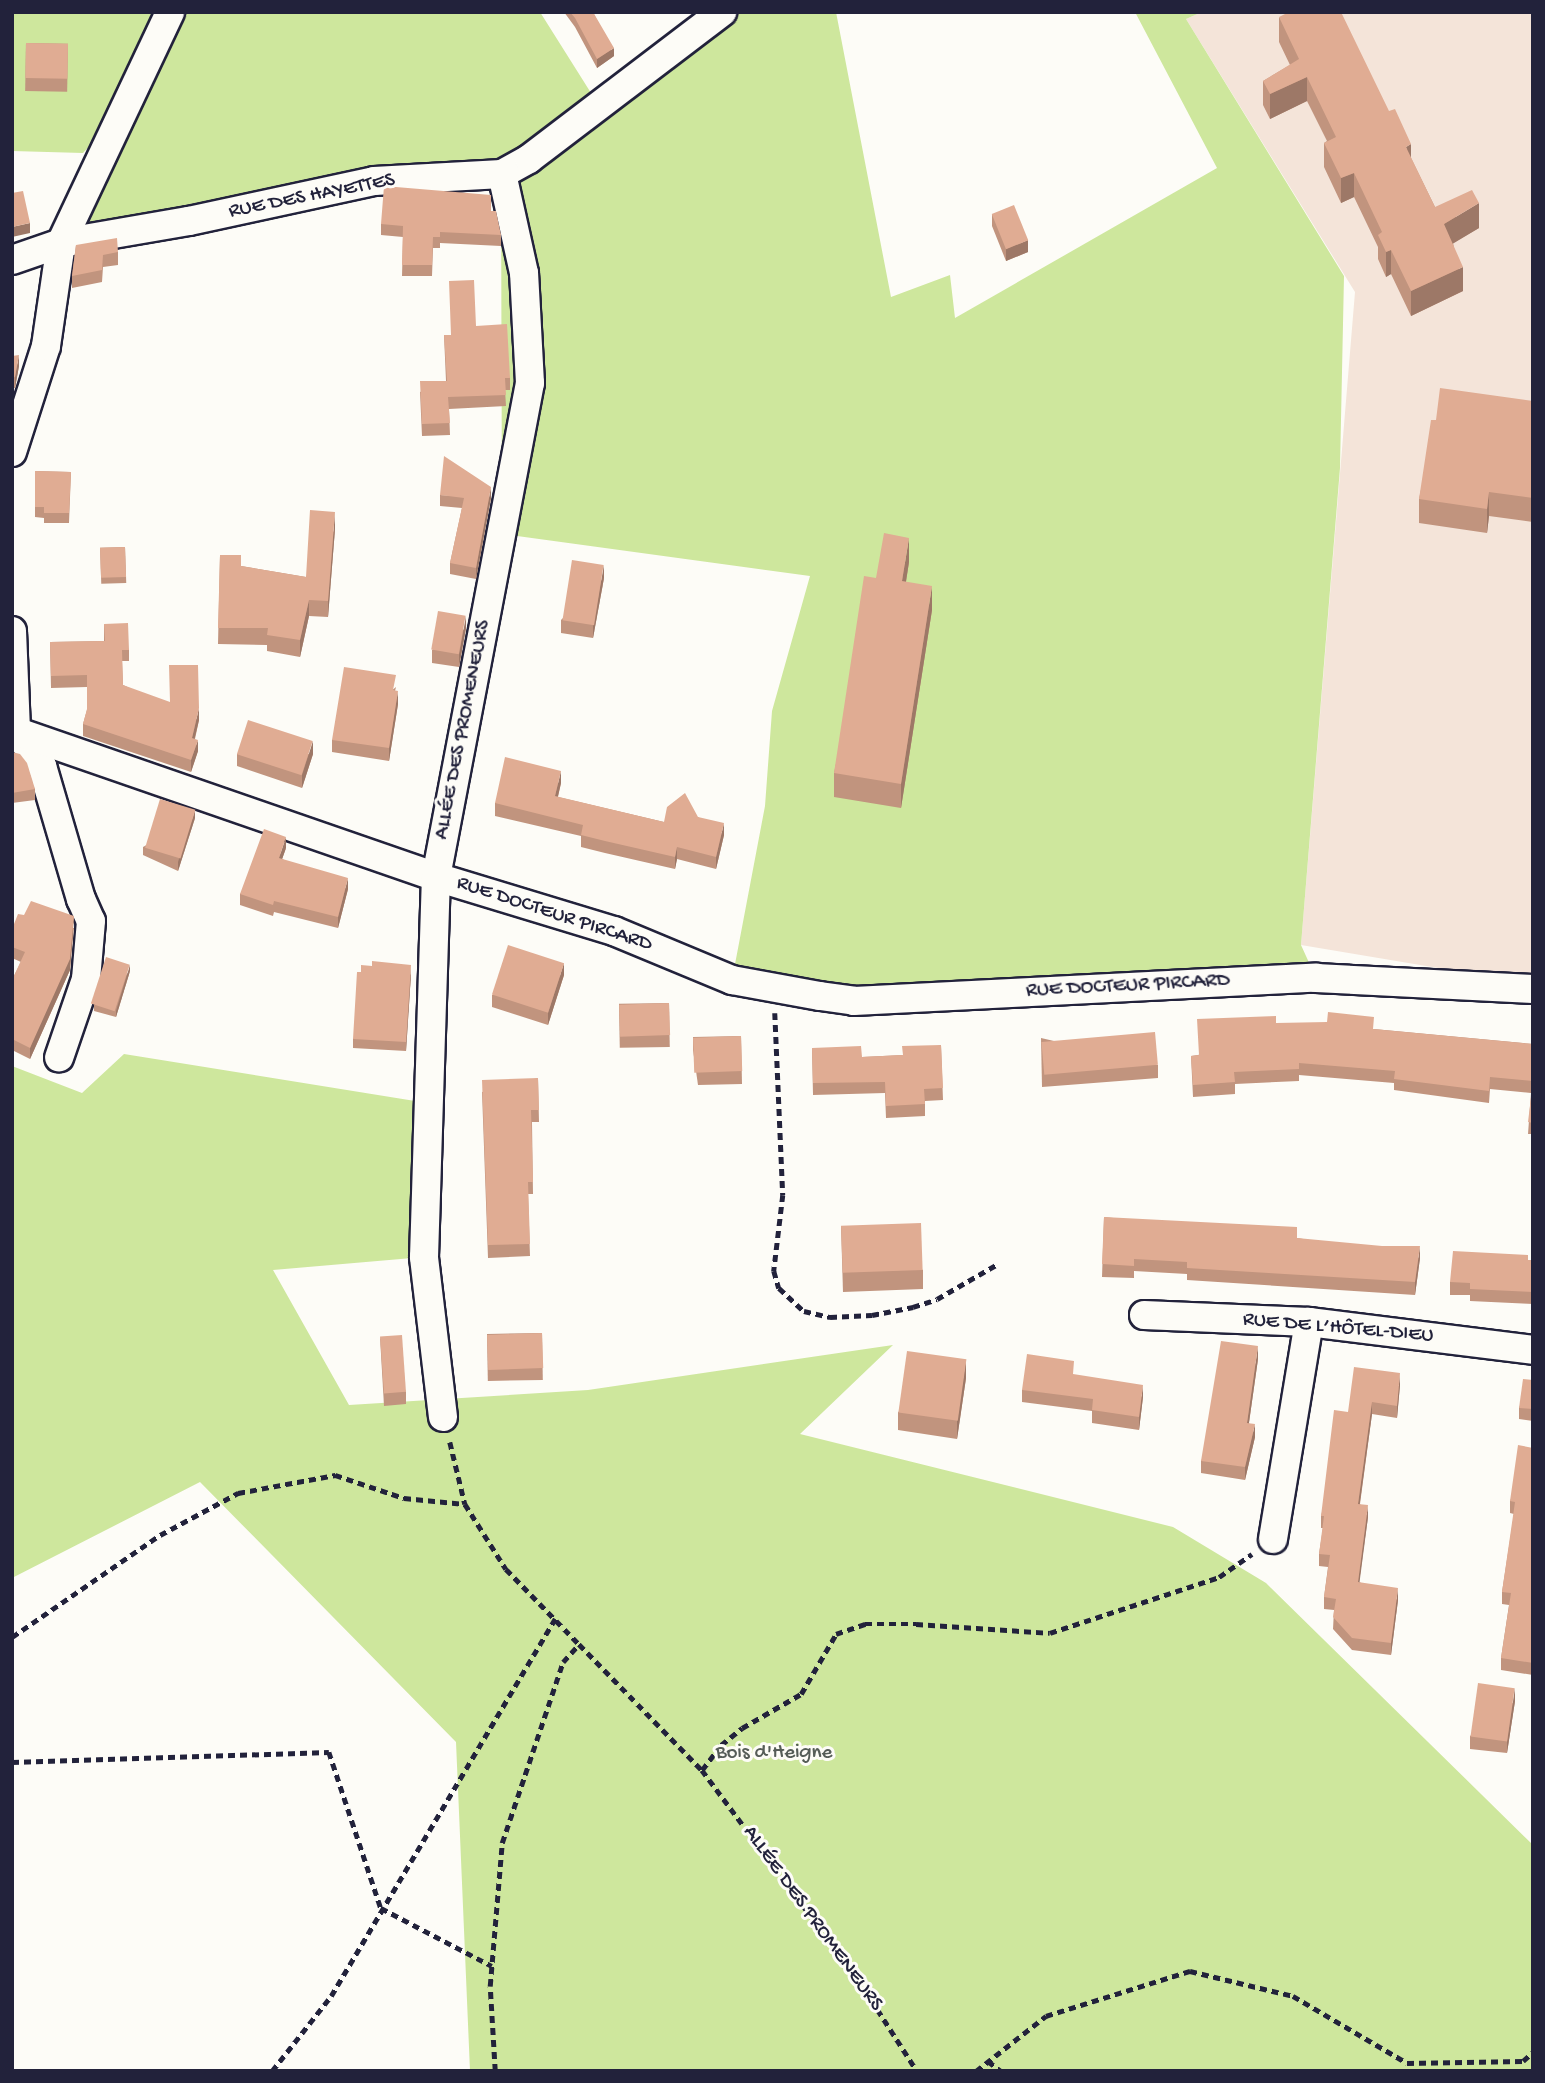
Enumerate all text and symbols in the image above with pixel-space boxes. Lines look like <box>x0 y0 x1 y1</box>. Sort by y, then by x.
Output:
street label: RUE DES HAYETTES <box>227 169 397 225</box>
street label: ALLÉE DES PROMENEURS <box>430 618 498 842</box>
street label: RUE DOCTEUR PIRCARD <box>453 871 655 959</box>
street label: RUE DOCTEUR PIRCARD <box>1025 969 1231 1005</box>
street label: RUE DE L’HÔTEL-DIEU <box>1242 1308 1434 1350</box>
park label: Bois d'Heigne <box>716 1741 832 1767</box>
street label: ALLÉE DES PROMENEURS <box>736 1821 888 2017</box>

